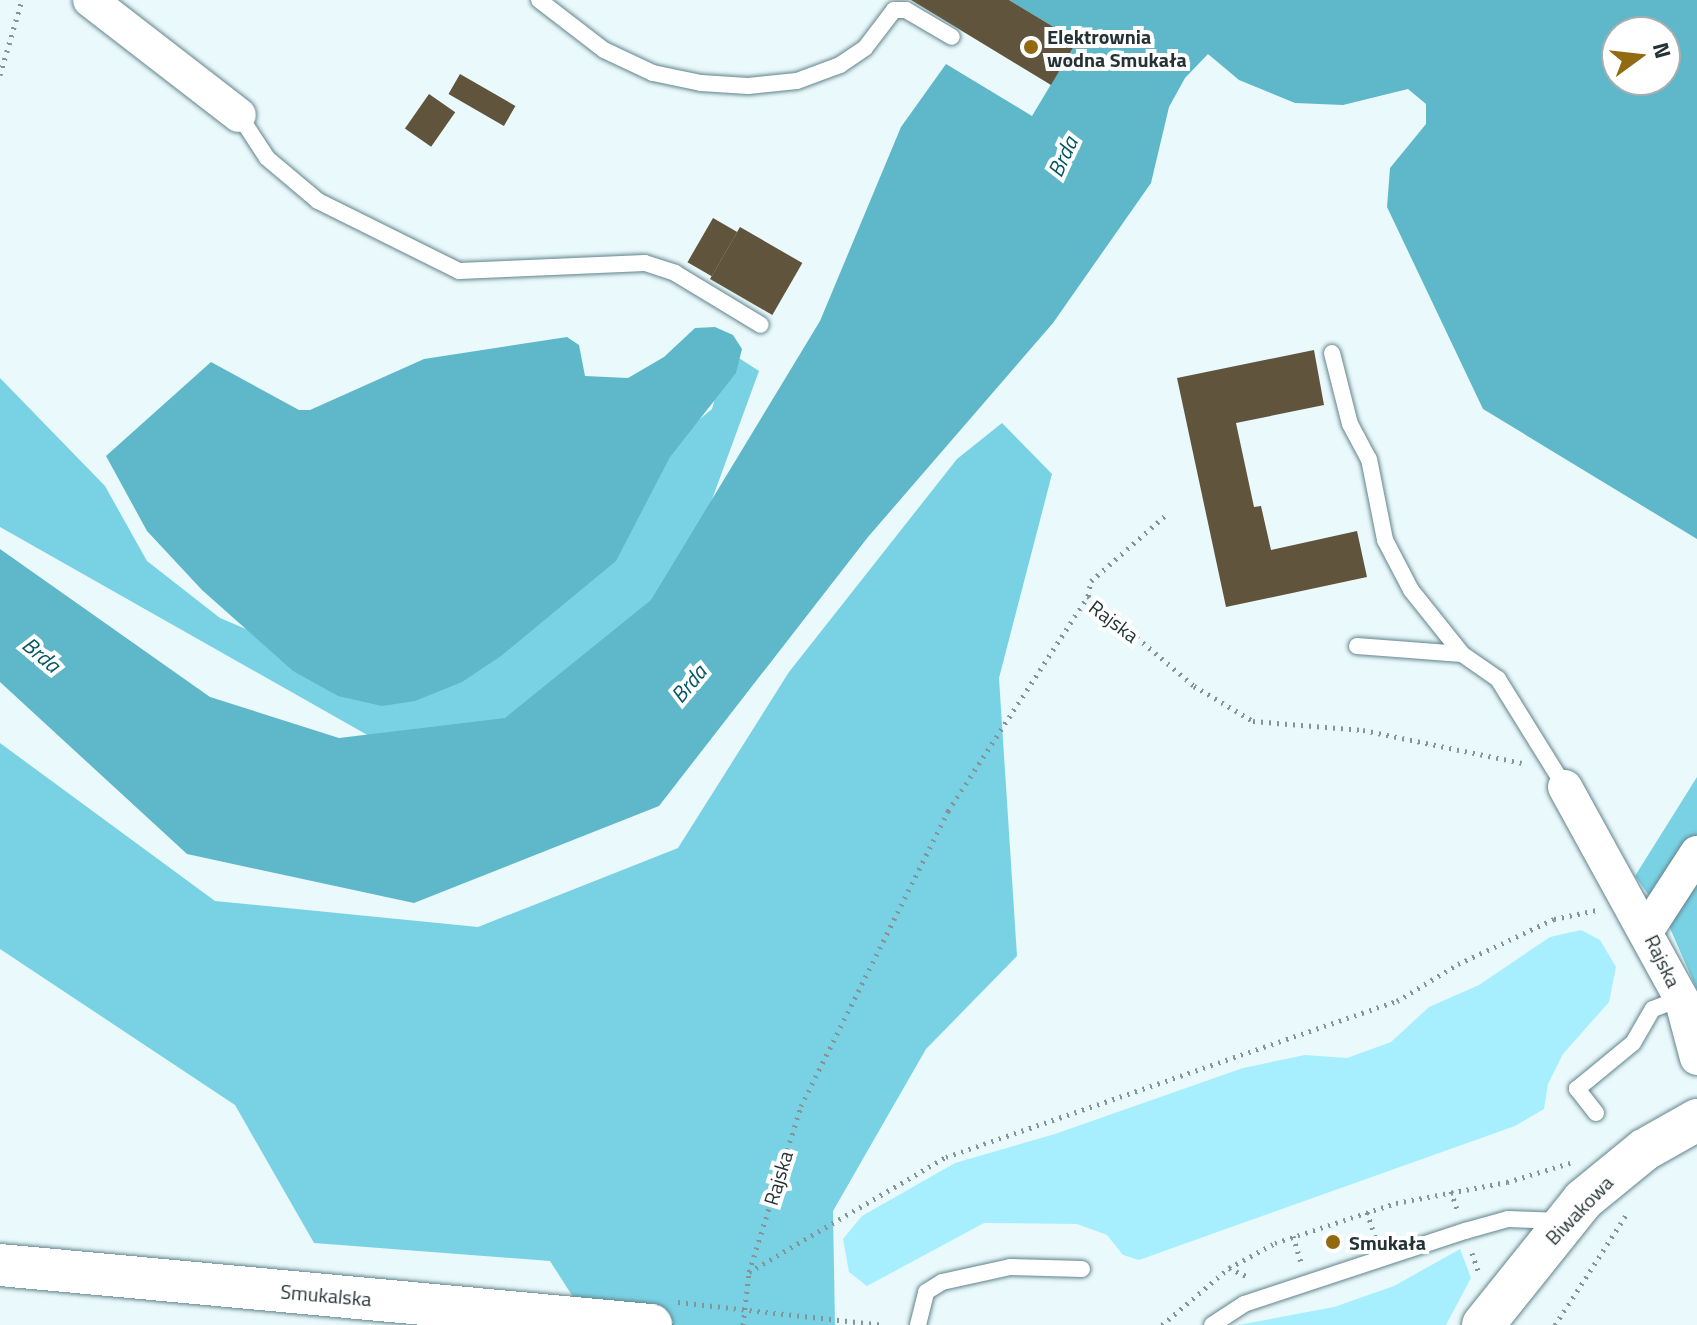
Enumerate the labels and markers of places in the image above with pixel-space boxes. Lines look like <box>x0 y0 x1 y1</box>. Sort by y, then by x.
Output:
place label: Elektrownia wodna Smukała <box>1047 24 1187 71</box>
marker: Elektrownia wodna Smukała <box>1022 38 1040 56</box>
place label: Smukała <box>1349 1230 1426 1254</box>
marker: Smukała <box>1324 1233 1342 1251</box>

